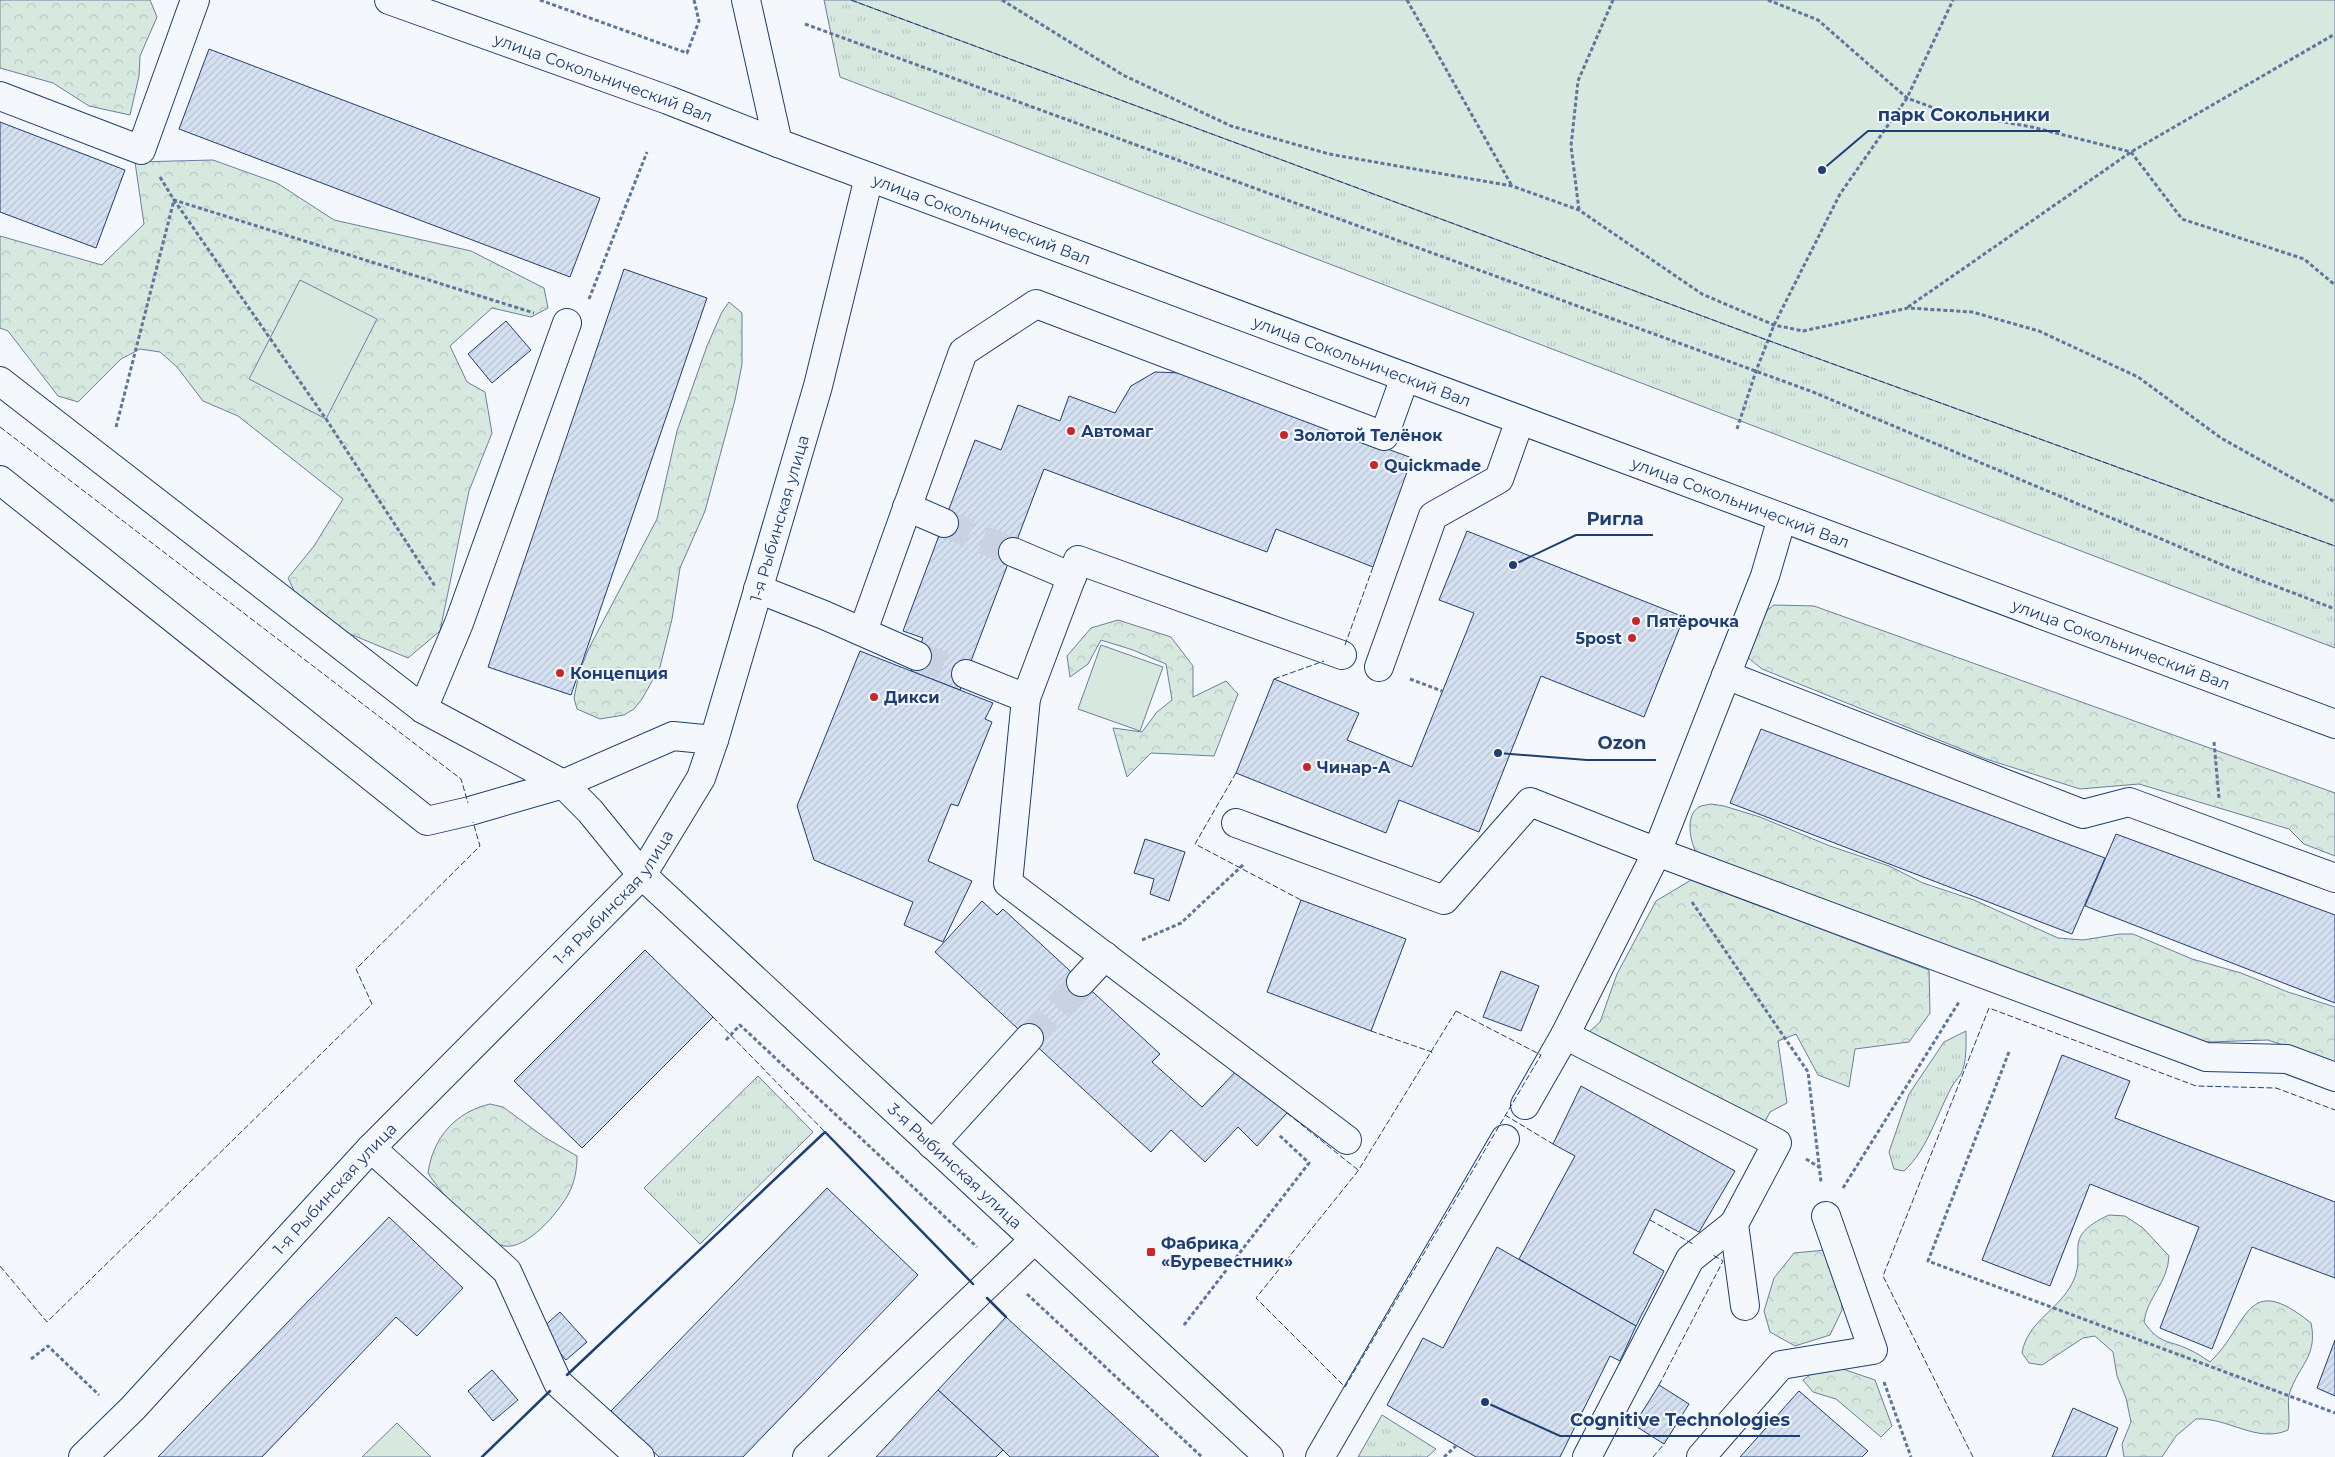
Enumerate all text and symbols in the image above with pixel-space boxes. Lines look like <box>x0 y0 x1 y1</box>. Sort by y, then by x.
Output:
street label: улица Сокольнический Вал <box>491 29 715 126</box>
callout: парк Сокольники <box>1868 98 2060 131</box>
text: парк Сокольники <box>1878 104 2050 126</box>
street label: улица Сокольнический Вал <box>869 169 1093 268</box>
street label: улица Сокольнический Вал <box>1250 311 1474 410</box>
place label: Автомаг <box>1081 422 1154 441</box>
marker: Автомаг <box>1065 425 1077 437</box>
place label: Золотой Телёнок <box>1293 426 1443 445</box>
marker: Золотой Телёнок <box>1278 429 1290 441</box>
street label: 1-я Рыбинская улица <box>746 433 813 604</box>
street label: улица Сокольнический Вал <box>1628 453 1852 552</box>
place label: Quickmade <box>1384 456 1481 475</box>
marker: Quickmade <box>1368 459 1380 471</box>
callout: Ригла <box>1576 502 1653 535</box>
text: Ригла <box>1586 508 1644 530</box>
street label: улица Сокольнический Вал <box>2009 595 2233 693</box>
place label: Пятёрочка <box>1646 612 1739 631</box>
marker: Пятёрочка <box>1630 615 1642 627</box>
place label: 5post <box>1576 629 1622 648</box>
marker: 5post <box>1626 632 1638 644</box>
place label: Концепция <box>570 664 668 683</box>
marker: Концепция <box>554 667 566 679</box>
place label: Дикси <box>884 688 940 707</box>
marker: Дикси <box>868 691 880 703</box>
callout: Ozon <box>1587 727 1656 760</box>
text: Ozon <box>1597 732 1647 754</box>
place label: Чинар-А <box>1317 758 1391 777</box>
marker: Чинар-А <box>1301 761 1313 773</box>
street label: 1-я Рыбинская улица <box>550 826 677 968</box>
street label: 3-я Рыбинская улица <box>884 1099 1026 1233</box>
street label: 1-я Рыбинская улица <box>269 1119 400 1258</box>
place label: Фабрика «Буревестник» <box>1161 1234 1293 1271</box>
marker: Фабрика «Буревестник» <box>1145 1246 1157 1258</box>
callout: Cognitive Technologies <box>1560 1403 1800 1436</box>
text: Cognitive Technologies <box>1570 1409 1790 1431</box>

